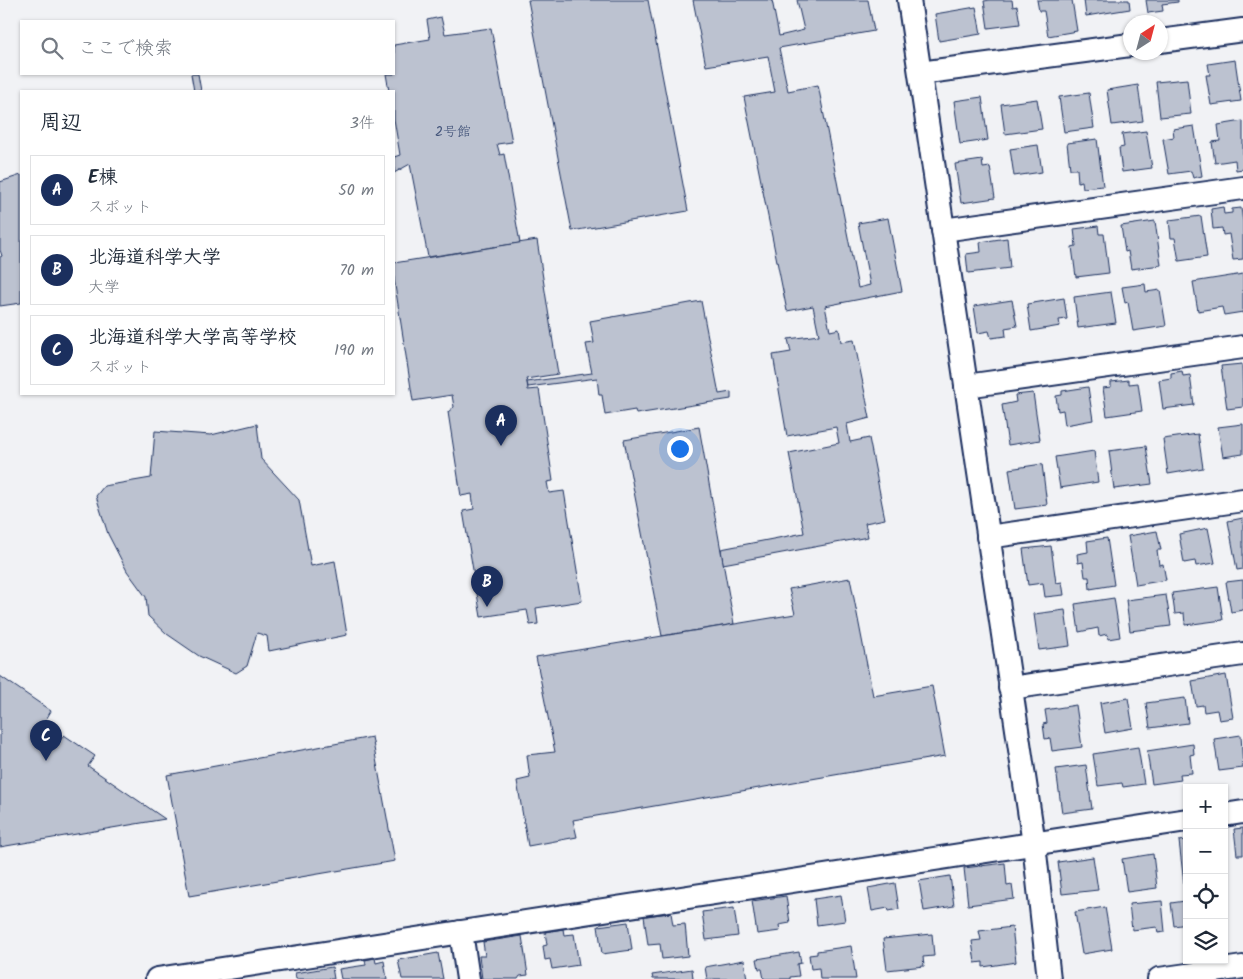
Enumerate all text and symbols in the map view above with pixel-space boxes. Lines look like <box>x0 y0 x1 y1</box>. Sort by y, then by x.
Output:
north arrow <box>1123 15 1168 60</box>
search box <box>20 20 395 75</box>
icon: search <box>38 34 66 62</box>
text: ここで検索 <box>78 34 173 64</box>
text: 周辺 <box>40 107 82 140</box>
text: 3件 <box>350 111 375 136</box>
house number: 2号館 <box>435 121 471 143</box>
text: E棟 <box>88 163 117 193</box>
text: A <box>52 178 62 203</box>
text: 50 m <box>338 178 374 203</box>
text: スポット <box>88 195 152 220</box>
text: 北海道科学大学 <box>88 243 221 273</box>
text: B <box>52 258 62 283</box>
text: 70 m <box>339 258 374 283</box>
text: 大学 <box>88 275 120 300</box>
text: 北海道科学大学高等学校 <box>88 323 297 353</box>
text: C <box>52 338 62 363</box>
text: 190 m <box>334 338 374 363</box>
text: スポット <box>88 355 152 380</box>
pin: A <box>485 405 517 446</box>
your location <box>667 436 693 462</box>
pin: B <box>471 566 503 607</box>
pin: C <box>30 720 62 761</box>
map controls <box>1183 784 1228 964</box>
button: + <box>1183 784 1228 829</box>
button: − <box>1183 829 1228 874</box>
button: locate <box>1183 874 1228 919</box>
button: layers <box>1183 919 1228 964</box>

